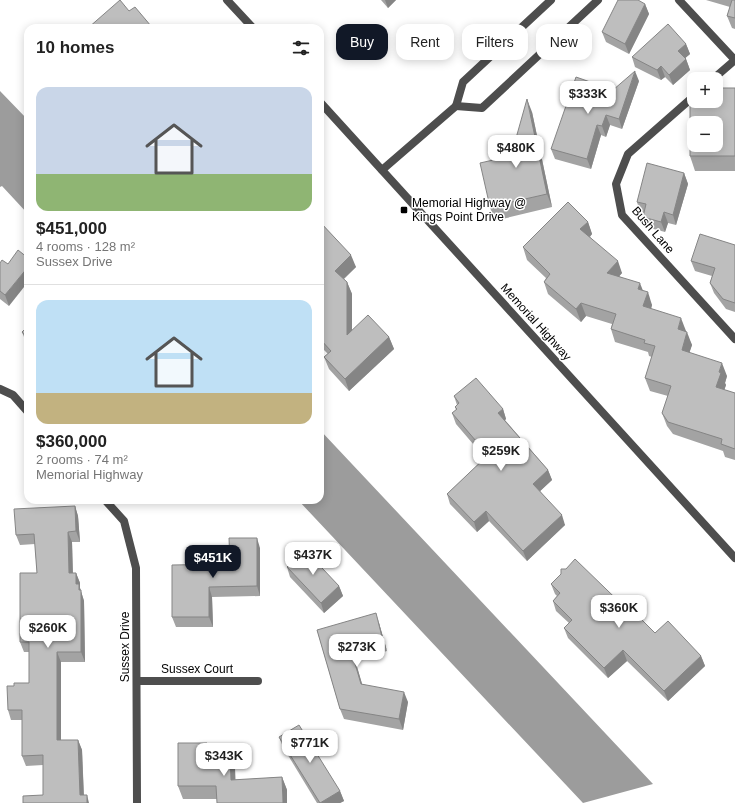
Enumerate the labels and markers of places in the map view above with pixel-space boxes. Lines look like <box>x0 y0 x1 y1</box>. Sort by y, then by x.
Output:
pin: $333K <box>560 81 616 115</box>
pin: $480K <box>488 135 544 169</box>
place label: Memorial Highway @ Kings Point Drive <box>412 196 526 224</box>
marker: Memorial Highway @ Kings Point Drive <box>399 205 409 215</box>
pin: $259K <box>473 438 529 472</box>
pin: $437K <box>285 542 341 576</box>
pin: $451K <box>185 545 241 579</box>
pin: $360K <box>591 595 647 629</box>
pin: $260K <box>20 615 76 649</box>
pin: $273K <box>329 634 385 668</box>
pin: $771K <box>282 730 338 764</box>
pin: $343K <box>196 743 252 777</box>

